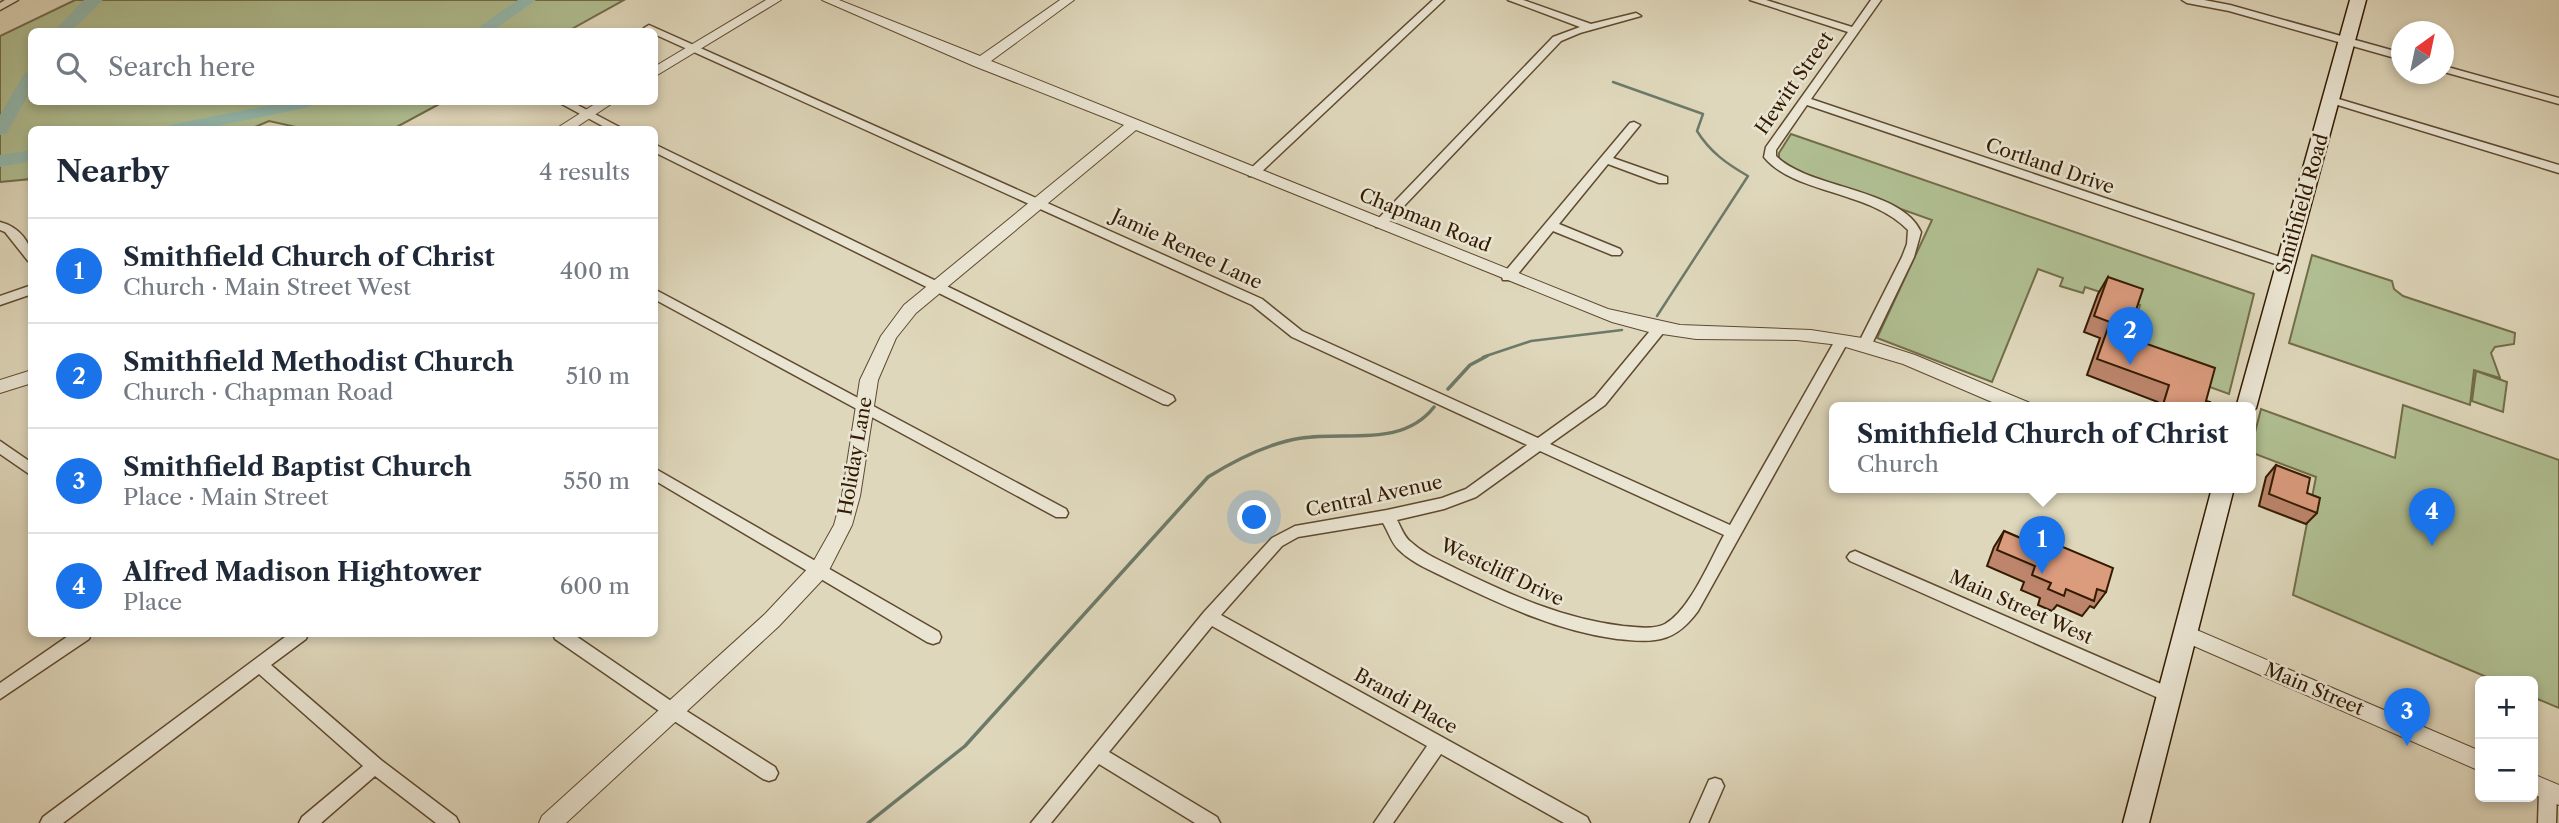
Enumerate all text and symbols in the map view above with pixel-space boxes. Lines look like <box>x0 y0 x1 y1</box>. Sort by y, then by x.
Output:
north arrow <box>2391 21 2454 84</box>
street label: Hewitt Street <box>1750 27 1838 139</box>
search box <box>28 28 658 105</box>
icon: search <box>52 48 90 86</box>
text: Search here <box>108 51 255 83</box>
street label: Smithfield Road <box>2271 131 2333 277</box>
street label: Cortland Drive <box>1983 133 2117 199</box>
text: Nearby <box>56 153 169 190</box>
text: 4 results <box>539 158 630 186</box>
street label: Chapman Road <box>1356 183 1495 257</box>
street label: Jamie Renee Lane <box>1105 203 1266 294</box>
text: Smithfield Church of Christ <box>123 241 495 273</box>
text: 1 <box>74 257 84 285</box>
text: 400 m <box>560 257 630 285</box>
text: Church · Main Street West <box>123 273 411 301</box>
pin: 2 <box>2107 307 2153 365</box>
text: Smithfield Methodist Church <box>123 346 514 378</box>
text: 2 <box>72 362 86 390</box>
text: 510 m <box>566 362 630 390</box>
text: Church · Chapman Road <box>123 378 393 406</box>
street label: Holiday Lane <box>833 395 877 517</box>
popup <box>1829 402 2256 493</box>
text: Smithfield Church of Christ <box>1857 418 2228 450</box>
text: Church <box>1857 450 1939 478</box>
text: Smithfield Baptist Church <box>123 451 472 483</box>
text: 3 <box>73 467 86 495</box>
text: 550 m <box>563 467 630 495</box>
street label: Central Avenue <box>1303 470 1445 522</box>
text: Place · Main Street <box>123 483 329 511</box>
pin: 4 <box>2409 488 2455 546</box>
your location <box>1237 500 1271 534</box>
pin: 1 <box>2019 516 2065 574</box>
street label: Westcliff Drive <box>1436 533 1567 611</box>
text: Alfred Madison Hightower <box>123 556 481 588</box>
street label: Main Street West <box>1946 565 2097 649</box>
text: 4 <box>72 572 86 600</box>
text: 600 m <box>560 572 630 600</box>
text: Place <box>123 588 182 616</box>
street label: Main Street <box>2261 658 2367 720</box>
street label: Brandi Place <box>1350 663 1462 739</box>
map controls <box>2475 676 2538 802</box>
button: + <box>2475 676 2538 739</box>
pin: 3 <box>2384 688 2430 746</box>
button: − <box>2475 739 2538 802</box>

